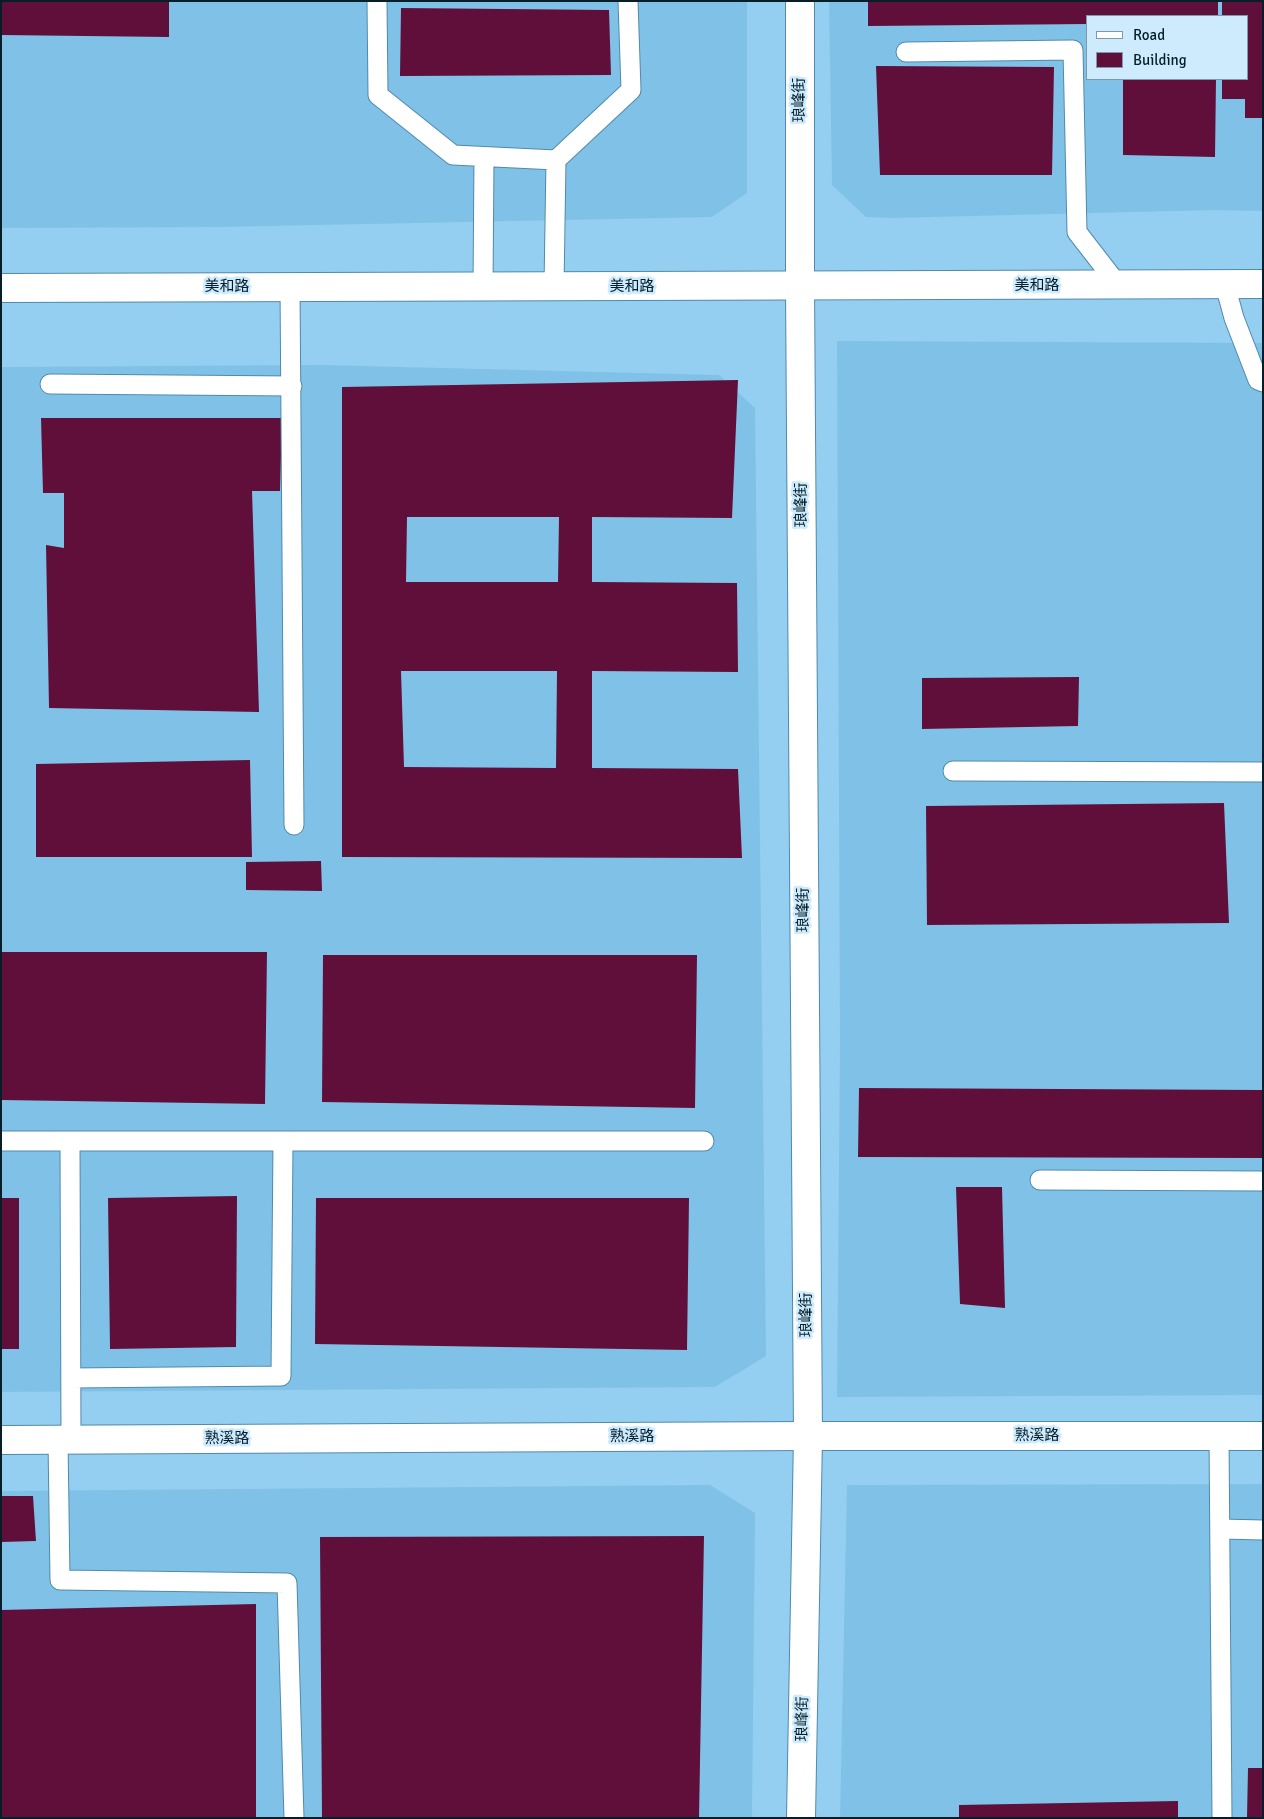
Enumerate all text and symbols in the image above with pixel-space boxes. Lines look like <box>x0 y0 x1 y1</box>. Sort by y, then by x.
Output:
legend <box>1086 15 1249 80</box>
text: Road <box>1133 26 1165 44</box>
text: Building <box>1133 51 1187 69</box>
street label: 琅峰街 <box>791 78 809 122</box>
street label: 美和路 <box>1015 277 1059 295</box>
street label: 美和路 <box>205 278 249 296</box>
street label: 美和路 <box>610 278 654 296</box>
street label: 琅峰街 <box>793 483 811 527</box>
street label: 琅峰街 <box>795 888 813 932</box>
street label: 琅峰街 <box>798 1293 816 1337</box>
street label: 熟溪路 <box>1015 1427 1059 1445</box>
street label: 熟溪路 <box>610 1428 654 1446</box>
street label: 熟溪路 <box>205 1430 249 1448</box>
street label: 琅峰街 <box>794 1696 812 1742</box>

